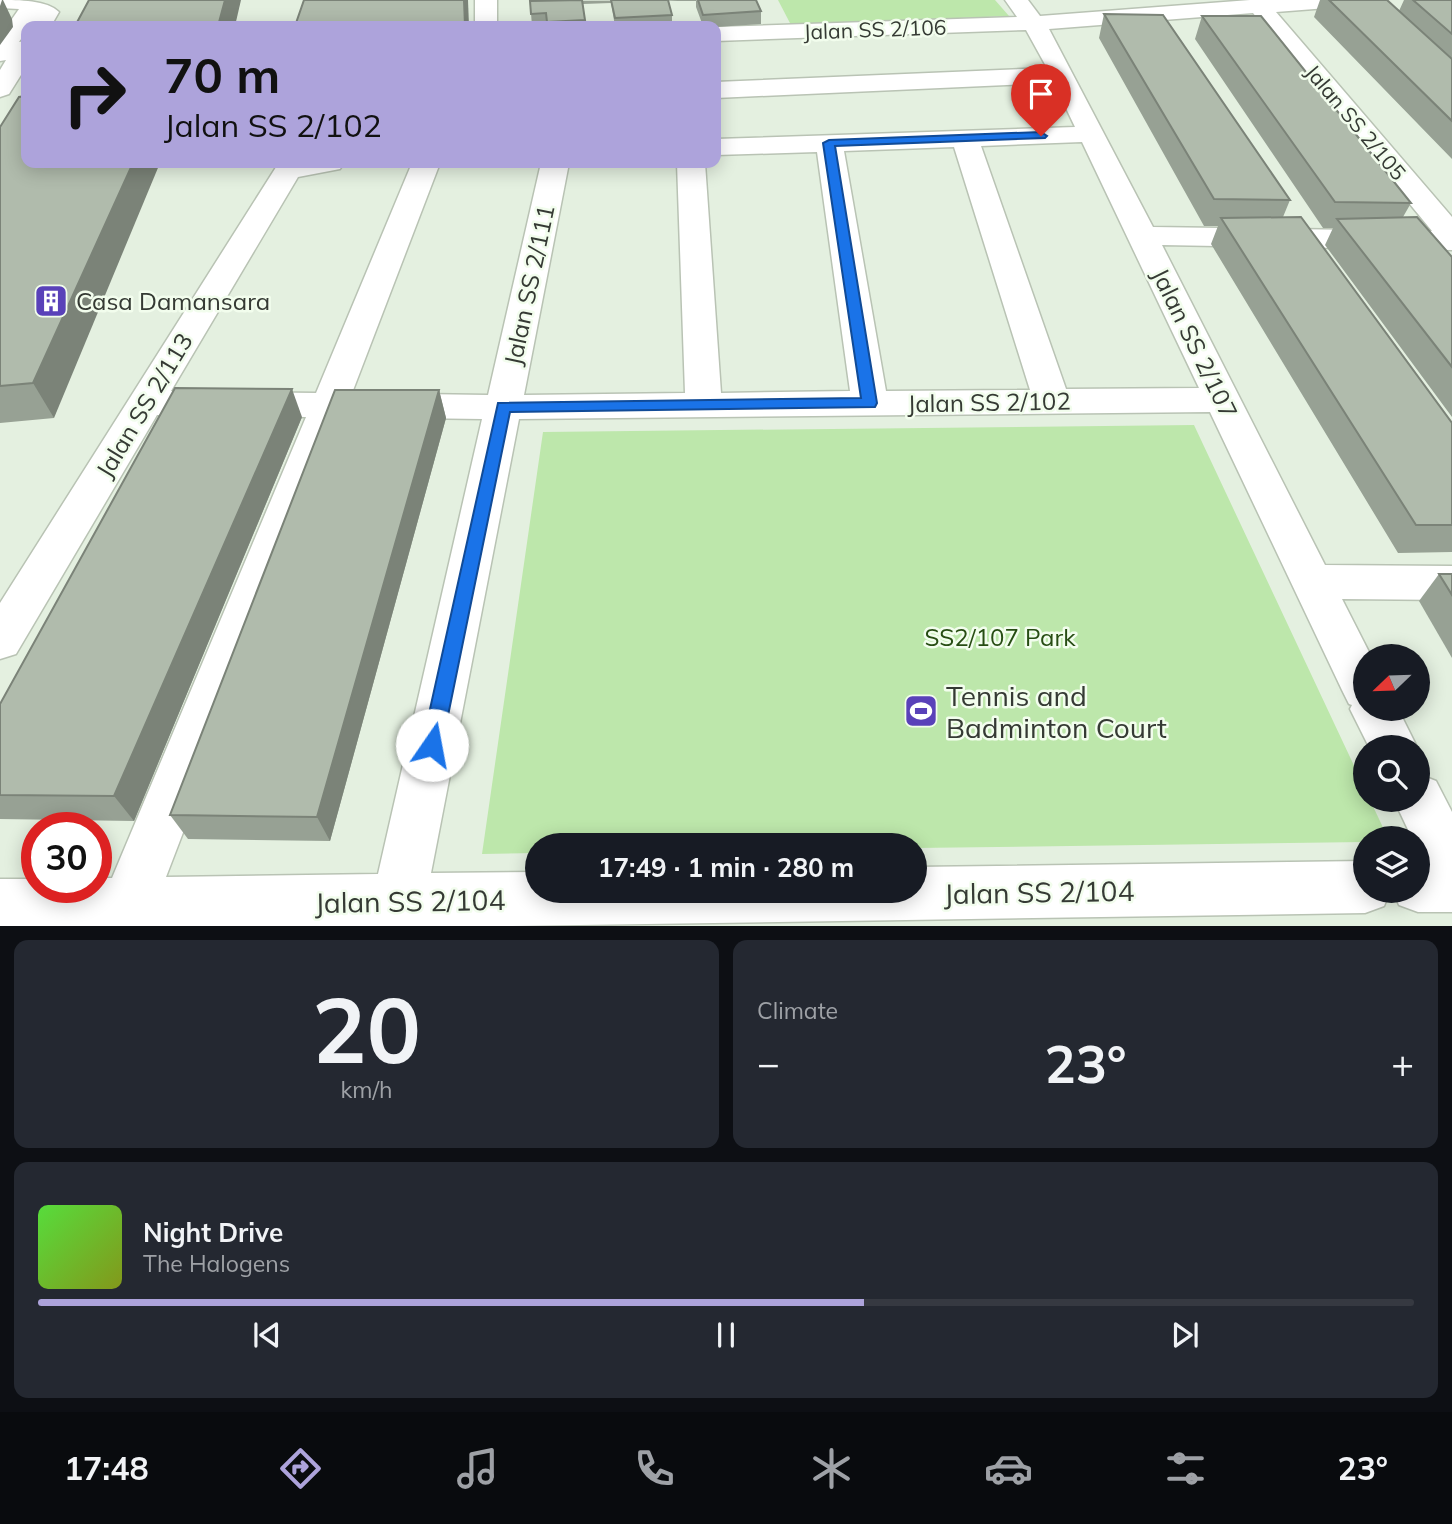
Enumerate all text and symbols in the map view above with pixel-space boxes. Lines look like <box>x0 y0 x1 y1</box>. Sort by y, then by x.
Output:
street label: Jalan SS 2/106 <box>803 14 947 44</box>
text: 70 m <box>164 44 280 105</box>
icon: right <box>49 49 140 140</box>
street label: Jalan SS 2/105 <box>1300 59 1412 185</box>
pin <box>1011 64 1071 136</box>
icon: arrive <box>1022 75 1060 113</box>
text: Jalan SS 2/102 <box>164 105 382 145</box>
street label: Jalan SS 2/111 <box>497 202 561 368</box>
street label: Jalan SS 2/107 <box>1146 263 1244 423</box>
building icon: Casa Damansara <box>32 282 70 320</box>
place label: Casa Damansara <box>76 286 270 316</box>
street label: Jalan SS 2/113 <box>89 327 199 483</box>
street label: Jalan SS 2/102 <box>907 386 1071 418</box>
park label: SS2/107 Park <box>924 622 1076 652</box>
north arrow <box>1353 644 1430 721</box>
map controls <box>1353 644 1430 903</box>
place label: Tennis and Badminton Court <box>946 678 1167 745</box>
sports icon: Tennis and Badminton Court <box>902 692 940 730</box>
position arrow <box>395 708 469 782</box>
button: search <box>1353 735 1430 812</box>
speed limit sign: 30 <box>21 812 112 903</box>
button: layers <box>1353 826 1430 903</box>
text: 17:49 · 1 min · 280 m <box>598 851 854 884</box>
street label: Jalan SS 2/104 <box>943 873 1135 911</box>
street label: Jalan SS 2/104 <box>314 882 506 920</box>
text: 20 <box>312 972 421 1086</box>
text: Climate <box>757 996 838 1025</box>
text: 23° <box>1044 1031 1127 1096</box>
text: − <box>757 1039 780 1087</box>
text: + <box>1391 1039 1414 1087</box>
text: km/h <box>340 1075 393 1104</box>
text: Night Drive <box>143 1216 283 1249</box>
text: The Halogens <box>143 1249 290 1278</box>
icon: previous <box>248 1316 286 1354</box>
icon: pause <box>707 1316 745 1354</box>
icon: next <box>1166 1316 1204 1354</box>
icon: directions <box>276 1444 325 1493</box>
icon: music <box>453 1444 502 1493</box>
icon: phone <box>630 1444 679 1493</box>
icon: climate <box>807 1444 856 1493</box>
icon: car <box>984 1444 1033 1493</box>
icon: filters <box>1161 1444 1210 1493</box>
text: 17:48 <box>64 1448 149 1488</box>
text: 23° <box>1337 1448 1388 1488</box>

